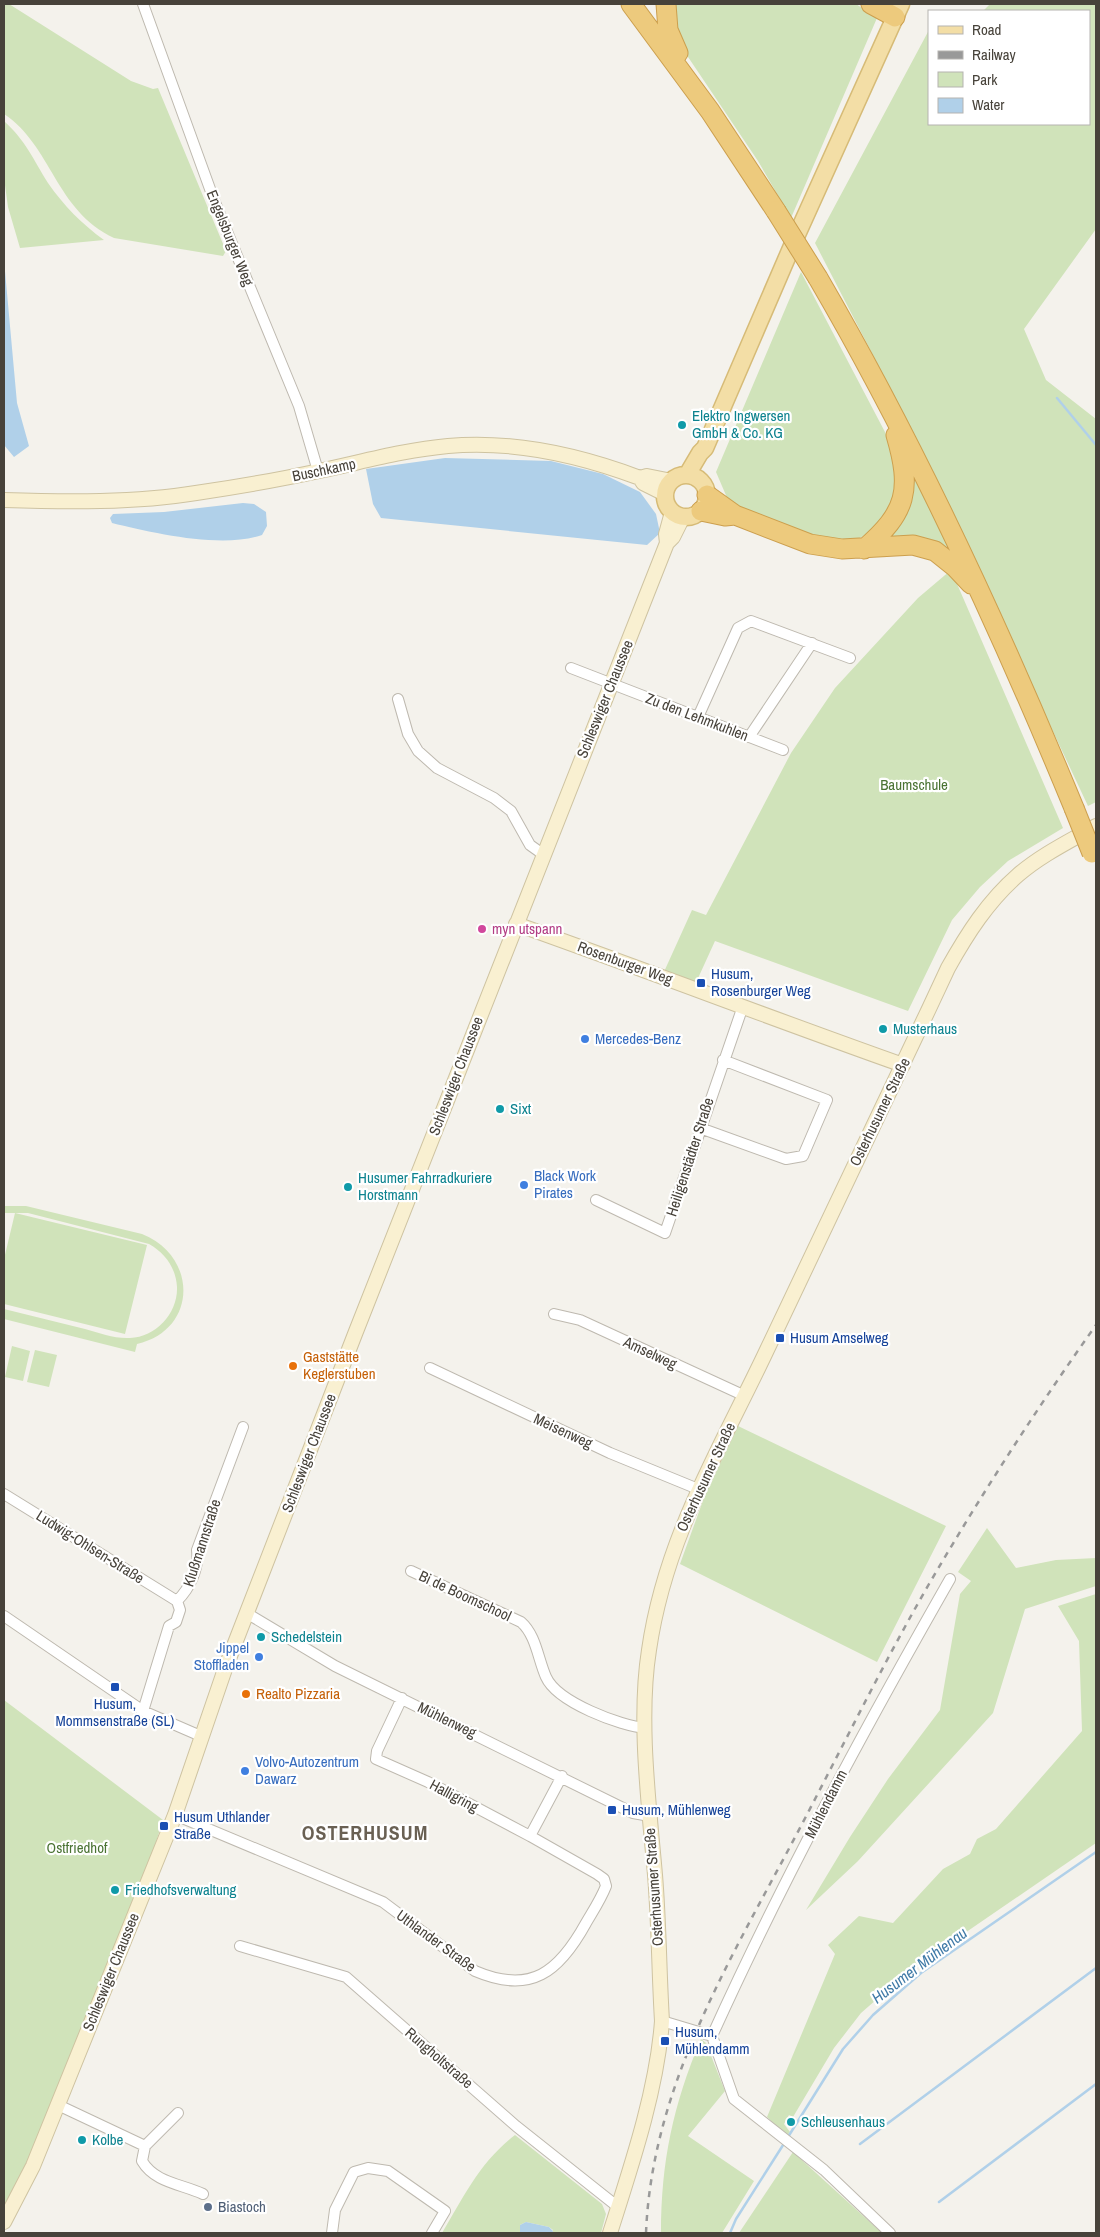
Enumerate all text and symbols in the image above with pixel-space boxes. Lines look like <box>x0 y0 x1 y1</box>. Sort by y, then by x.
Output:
legend <box>928 10 1090 125</box>
text: Road <box>972 19 1001 40</box>
text: Railway <box>972 44 1017 65</box>
text: Park <box>972 69 998 90</box>
text: Water <box>972 94 1004 115</box>
street label: Engelsburger Weg <box>202 187 259 289</box>
place label: Elektro Ingwersen GmbH & Co. KG <box>692 405 790 443</box>
marker: Elektro Ingwersen GmbH & Co. KG <box>676 419 688 431</box>
street label: Buschkamp <box>290 453 358 486</box>
street label: Schleswiger Chaussee <box>571 636 638 761</box>
street label: Zu den Lehmkuhlen <box>643 687 752 746</box>
park label: Baumschule <box>880 774 948 795</box>
place label: myn utspann <box>492 918 562 939</box>
marker: myn utspann <box>476 923 488 935</box>
street label: Rosenburger Weg <box>575 936 676 989</box>
place label: Husum, Rosenburger Weg <box>711 963 811 1001</box>
marker: Husum, Rosenburger Weg <box>695 977 707 989</box>
street label: Schleswiger Chaussee <box>423 1013 488 1138</box>
place label: Musterhaus <box>893 1018 957 1039</box>
marker: Musterhaus <box>877 1023 889 1035</box>
place label: Mercedes-Benz <box>595 1028 681 1049</box>
marker: Mercedes-Benz <box>579 1033 591 1045</box>
street label: Osterhusumer Straße <box>844 1054 915 1170</box>
street label: Heiligenstädter Straße <box>660 1095 719 1219</box>
place label: Sixt <box>510 1098 532 1119</box>
marker: Sixt <box>494 1103 506 1115</box>
place label: Black Work Pirates <box>534 1165 597 1203</box>
place label: Husumer Fahrradkuriere Horstmann <box>358 1167 492 1205</box>
marker: Black Work Pirates <box>518 1179 530 1191</box>
marker: Husumer Fahrradkuriere Horstmann <box>342 1181 354 1193</box>
place label: Husum Amselweg <box>790 1327 889 1348</box>
street label: Amselweg <box>619 1331 680 1374</box>
marker: Husum Amselweg <box>774 1332 786 1344</box>
place label: Gaststätte Keglerstuben <box>303 1346 375 1384</box>
marker: Gaststätte Keglerstuben <box>287 1360 299 1372</box>
street label: Schleswiger Chaussee <box>276 1390 341 1515</box>
street label: Meisenweg <box>530 1408 596 1453</box>
street label: Osterhusumer Straße <box>671 1419 740 1535</box>
street label: Klußmannstraße <box>177 1496 226 1589</box>
street label: Ludwig-Ohlsen-Straße <box>32 1505 148 1588</box>
street label: Bi de Boomschool <box>416 1565 515 1626</box>
place label: Schedelstein <box>271 1626 342 1647</box>
marker: Schedelstein <box>255 1631 267 1643</box>
place label: Jippel Stoffladen <box>194 1637 249 1675</box>
marker: Jippel Stoffladen <box>253 1651 265 1663</box>
marker: Husum, Mommsenstraße (SL) <box>109 1681 121 1693</box>
place label: Realto Pizzaria <box>256 1683 340 1704</box>
marker: Realto Pizzaria <box>240 1688 252 1700</box>
place label: Husum, Mommsenstraße (SL) <box>56 1693 174 1731</box>
street label: Mühlenweg <box>414 1696 480 1743</box>
place label: Volvo-Autozentrum Dawarz <box>255 1751 359 1789</box>
marker: Volvo-Autozentrum Dawarz <box>239 1765 251 1777</box>
street label: Mühlendamm <box>799 1766 852 1842</box>
street label: Halligring <box>426 1774 483 1817</box>
place label: Husum, Mühlenweg <box>622 1799 731 1820</box>
marker: Husum, Mühlenweg <box>606 1804 618 1816</box>
place label: Husum Uthlander Straße <box>174 1806 270 1844</box>
district label: OSTERHUSUM <box>302 1819 428 1846</box>
marker: Husum Uthlander Straße <box>158 1820 170 1832</box>
street label: Osterhusumer Straße <box>639 1827 668 1947</box>
park label: Ostfriedhof <box>47 1837 108 1858</box>
place label: Friedhofsverwaltung <box>125 1879 237 1900</box>
marker: Friedhofsverwaltung <box>109 1884 121 1896</box>
street label: Uthlander Straße <box>392 1905 480 1977</box>
street label: Schleswiger Chaussee <box>77 1909 144 2034</box>
water label: Husumer Mühlenau <box>867 1922 971 2008</box>
place label: Husum, Mühlendamm <box>675 2021 750 2059</box>
street label: Rungholtstraße <box>401 2022 478 2093</box>
marker: Husum, Mühlendamm <box>659 2035 671 2047</box>
place label: Schleusenhaus <box>801 2111 885 2132</box>
marker: Schleusenhaus <box>785 2116 797 2128</box>
place label: Kolbe <box>92 2129 124 2150</box>
marker: Kolbe <box>76 2134 88 2146</box>
place label: Biastoch <box>218 2196 266 2217</box>
marker: Biastoch <box>202 2201 214 2213</box>

